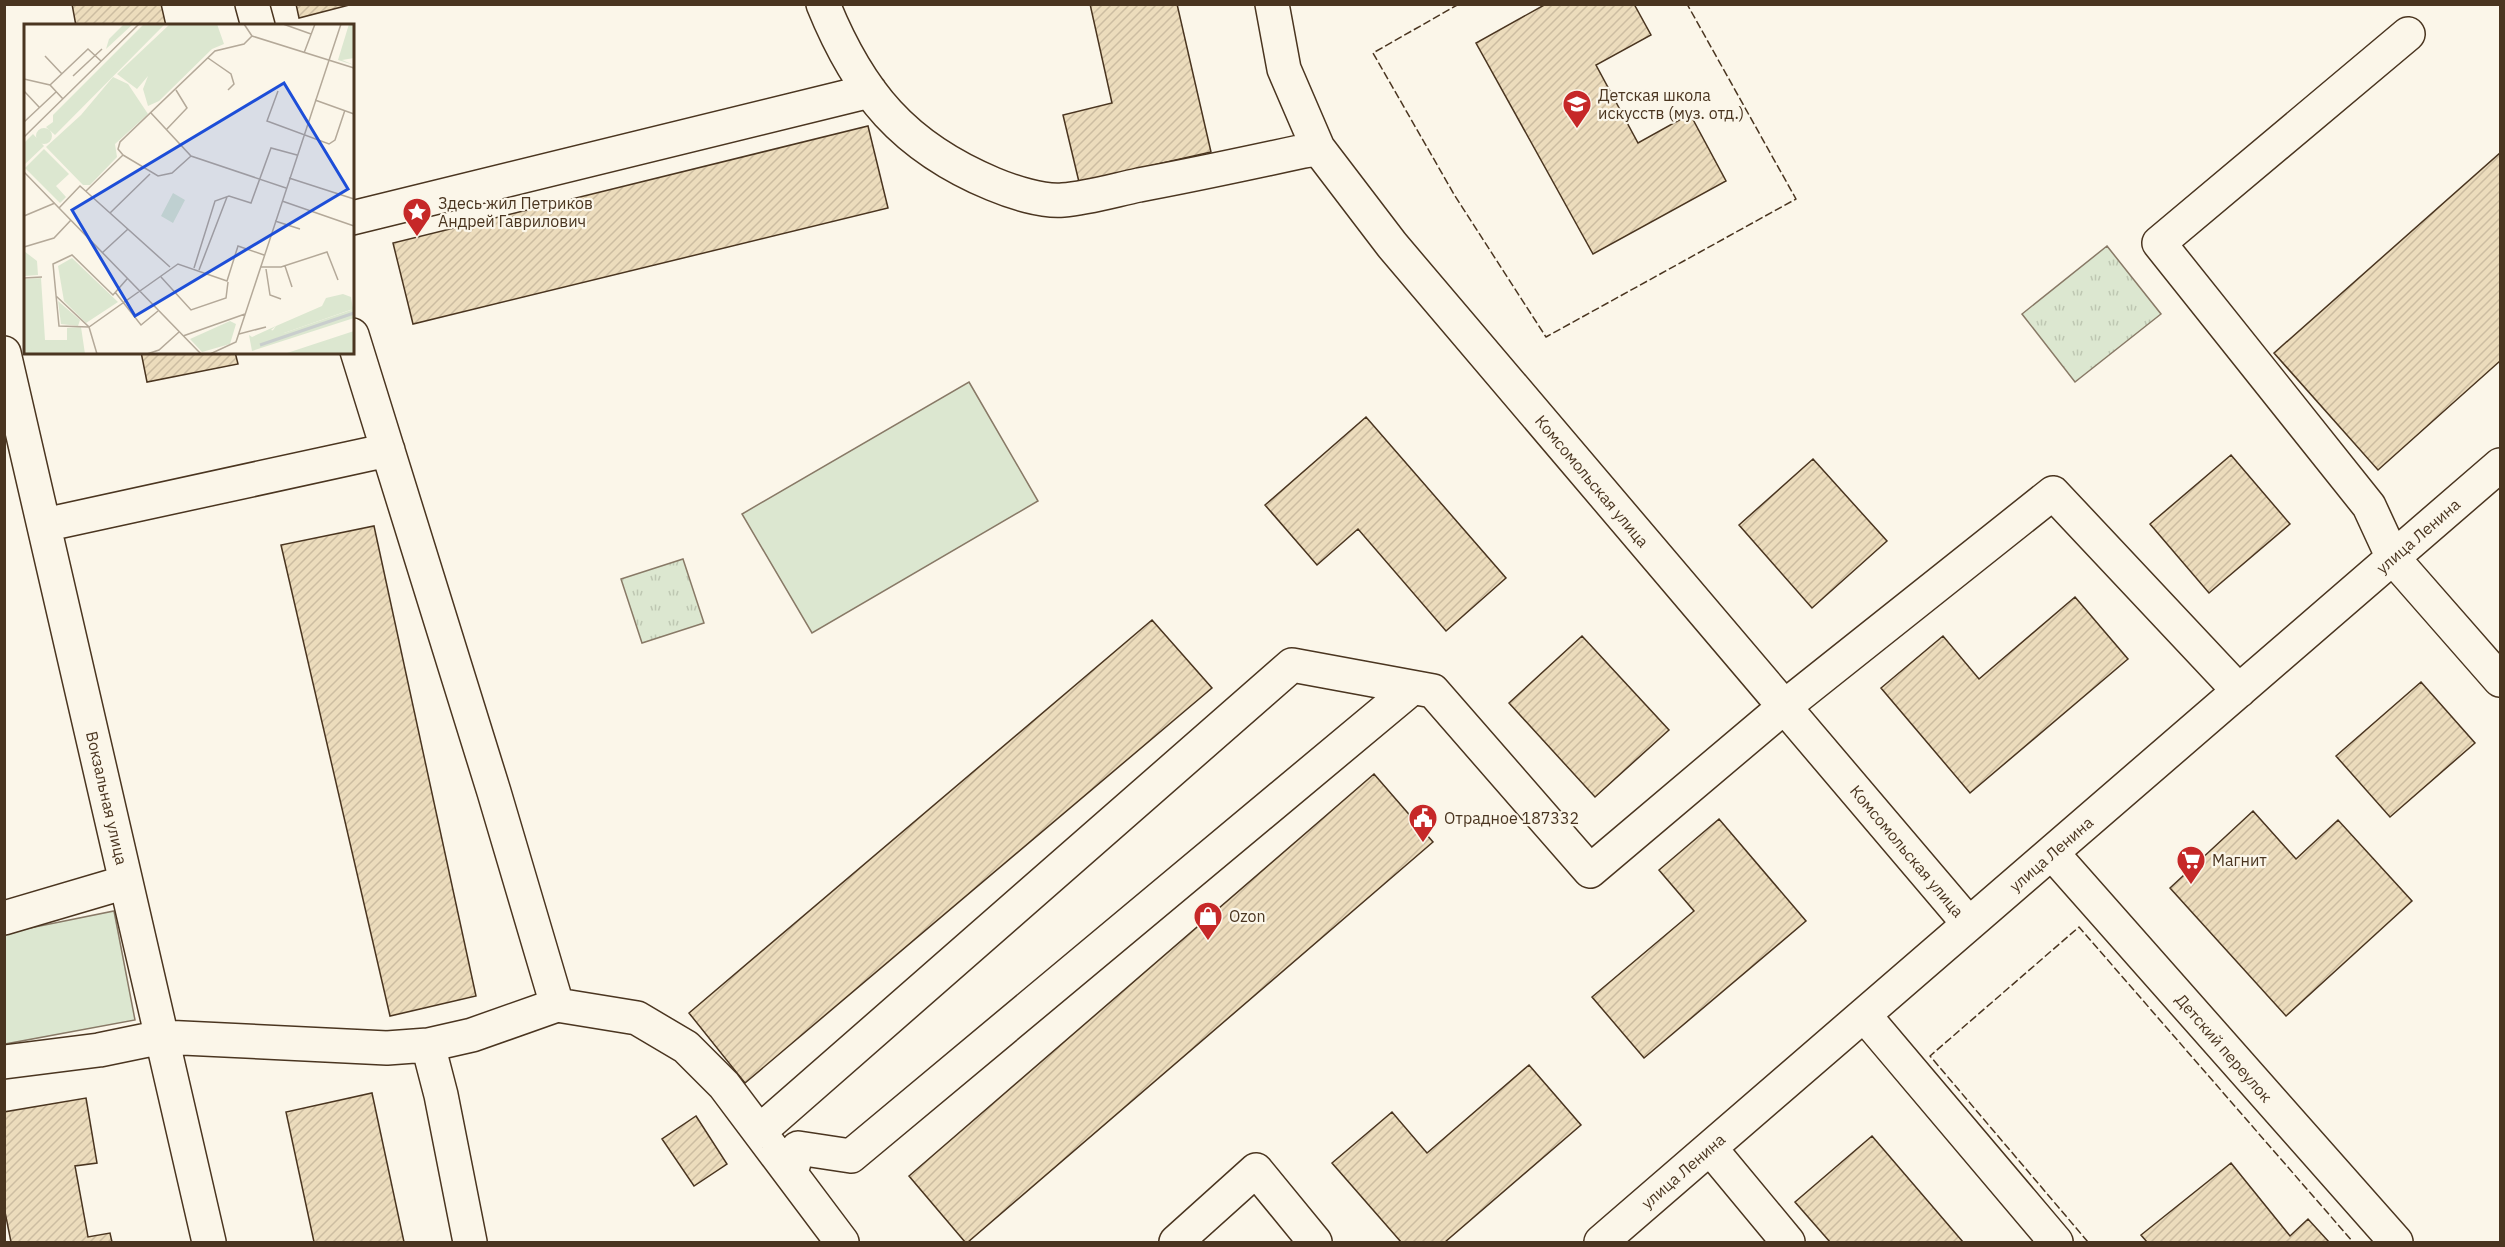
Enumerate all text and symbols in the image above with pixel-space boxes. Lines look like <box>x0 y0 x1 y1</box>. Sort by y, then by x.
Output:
inset map <box>24 24 354 354</box>
place label: Детская школа искусств (муз. отд.) <box>1598 85 1744 123</box>
school or university icon: Детская школа искусств (муз. отд.) <box>1561 88 1593 130</box>
place label: Здесь жил Петриков Андрей Гаврилович <box>438 193 593 231</box>
place icon: Здесь жил Петриков Андрей Гаврилович <box>401 196 433 238</box>
street label: Комсомольская улица <box>1531 411 1653 552</box>
street label: улица Ленина <box>2372 494 2464 578</box>
street label: Вокзальная улица <box>82 729 132 867</box>
street label: Комсомольская улица <box>1846 781 1968 922</box>
public building icon: Отрадное 187332 <box>1407 802 1439 844</box>
place label: Отрадное 187332 <box>1444 808 1579 828</box>
street label: улица Ленина <box>2005 812 2097 896</box>
supermarket icon: Магнит <box>2175 844 2207 886</box>
place label: Магнит <box>2212 850 2267 870</box>
shop icon: Ozon <box>1192 900 1224 942</box>
place label: Ozon <box>1229 906 1266 926</box>
street label: Детский переулок <box>2171 990 2277 1107</box>
street label: улица Ленина <box>1637 1129 1729 1213</box>

